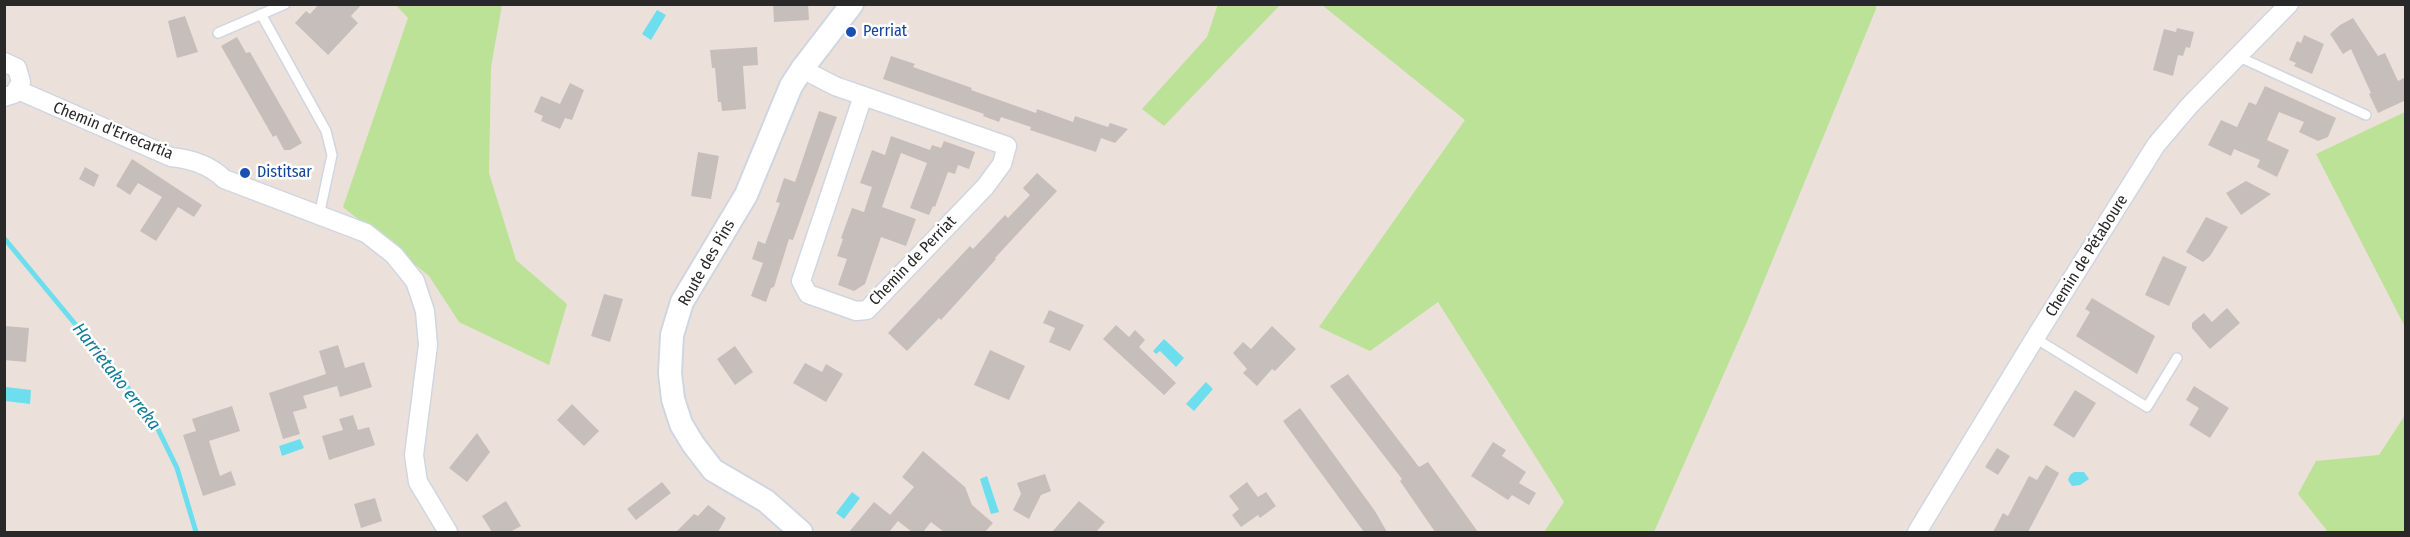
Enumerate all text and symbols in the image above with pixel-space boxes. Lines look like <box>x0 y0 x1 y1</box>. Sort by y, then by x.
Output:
place label: Perriat <box>863 22 907 42</box>
marker: Perriat <box>844 25 858 39</box>
street label: Chemin d'Errecartia <box>50 98 176 164</box>
place label: Distitsar <box>257 163 312 183</box>
marker: Distitsar <box>238 166 252 180</box>
street label: Chemin de Pétaboure <box>2042 191 2132 321</box>
street label: Chemin de Perriat <box>865 212 961 310</box>
street label: Route des Pins <box>675 216 739 310</box>
water label: Harrietako erreka <box>67 319 165 435</box>

